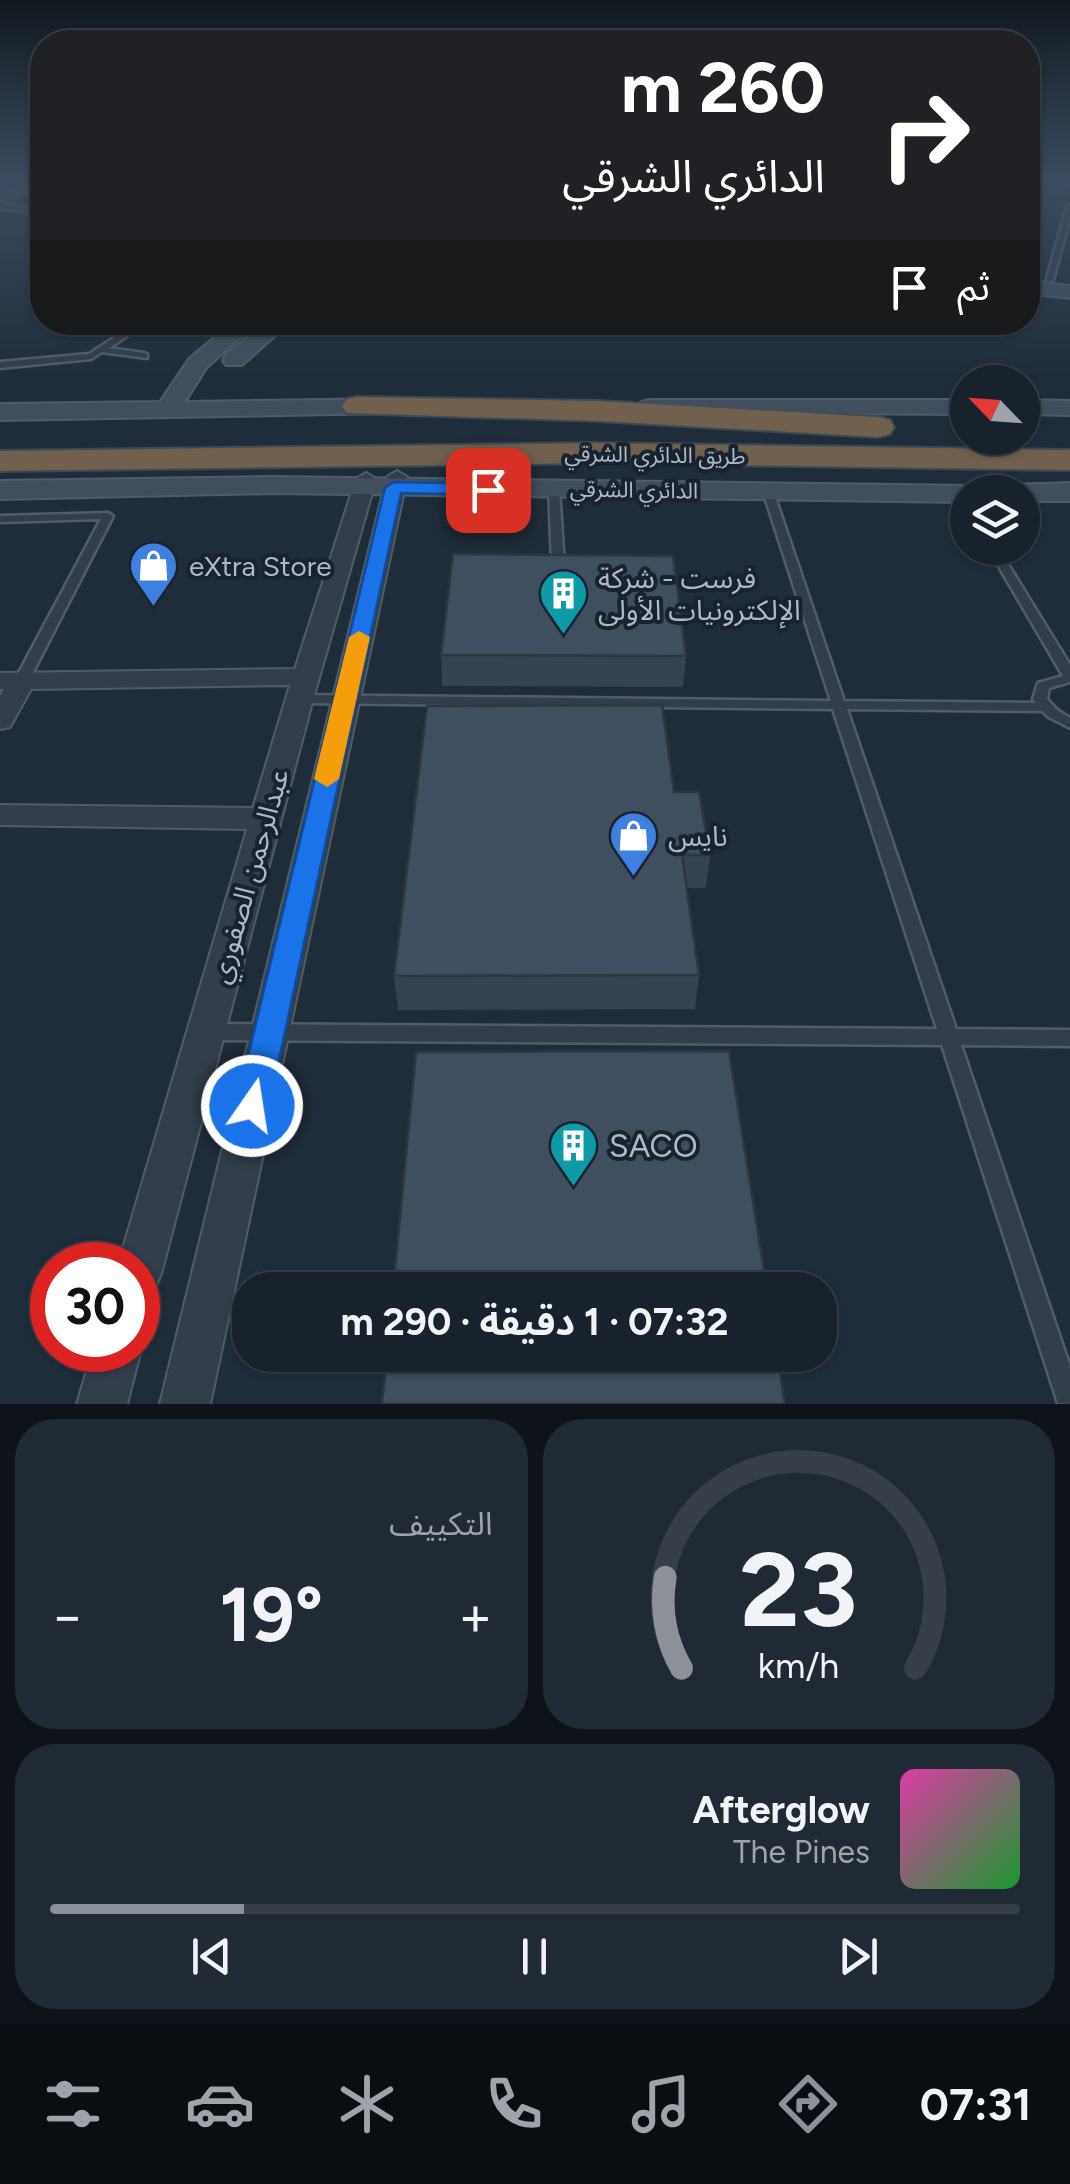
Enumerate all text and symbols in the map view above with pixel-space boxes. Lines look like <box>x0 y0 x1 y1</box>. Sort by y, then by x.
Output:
text: 260 m <box>621 45 825 130</box>
icon: right <box>860 70 990 200</box>
text: الدائري الشرقي <box>562 149 825 203</box>
icon: arrive <box>882 260 937 315</box>
text: ثم <box>957 264 990 310</box>
north arrow <box>950 365 1040 455</box>
map controls <box>950 365 1040 565</box>
street label: طريق الدائري الشرقي <box>564 440 746 473</box>
pin <box>446 448 531 533</box>
icon: arrive <box>461 463 516 518</box>
street label: الدائري الشرقي <box>570 475 698 508</box>
button: layers <box>950 475 1040 565</box>
shop icon: eXtra Store <box>128 540 180 608</box>
place label: eXtra Store <box>189 549 331 583</box>
place label: فرست - شركة الإلكترونيات الأولى <box>598 561 801 629</box>
building icon: فرست - شركة الإلكترونيات الأولى <box>537 568 589 636</box>
street label: عبدالرحمن الصفوري <box>202 765 300 988</box>
shop icon: نايس <box>607 810 659 878</box>
place label: نايس <box>668 819 728 853</box>
position arrow <box>200 1054 304 1158</box>
building icon: SACO <box>548 1120 600 1188</box>
place label: SACO <box>609 1127 698 1165</box>
speed limit sign: 30 <box>30 1242 160 1372</box>
text: 07:32 · 1 دقيقة · 290 m <box>341 1299 728 1345</box>
text: التكييف <box>389 1505 493 1543</box>
text: 23 <box>740 1527 858 1652</box>
text: 19° <box>219 1570 323 1660</box>
text: − <box>50 1583 84 1649</box>
text: + <box>458 1583 492 1649</box>
text: km/h <box>758 1644 840 1687</box>
text: Afterglow <box>692 1787 870 1833</box>
text: The Pines <box>733 1833 870 1871</box>
icon: previous <box>184 1929 239 1984</box>
icon: pause <box>507 1929 562 1984</box>
icon: next <box>831 1929 886 1984</box>
icon: filters <box>38 2069 108 2139</box>
icon: car <box>185 2069 255 2139</box>
icon: climate <box>332 2069 402 2139</box>
icon: phone <box>479 2069 549 2139</box>
icon: music <box>626 2069 696 2139</box>
icon: directions <box>773 2069 843 2139</box>
text: 07:31 <box>920 2077 1032 2131</box>

